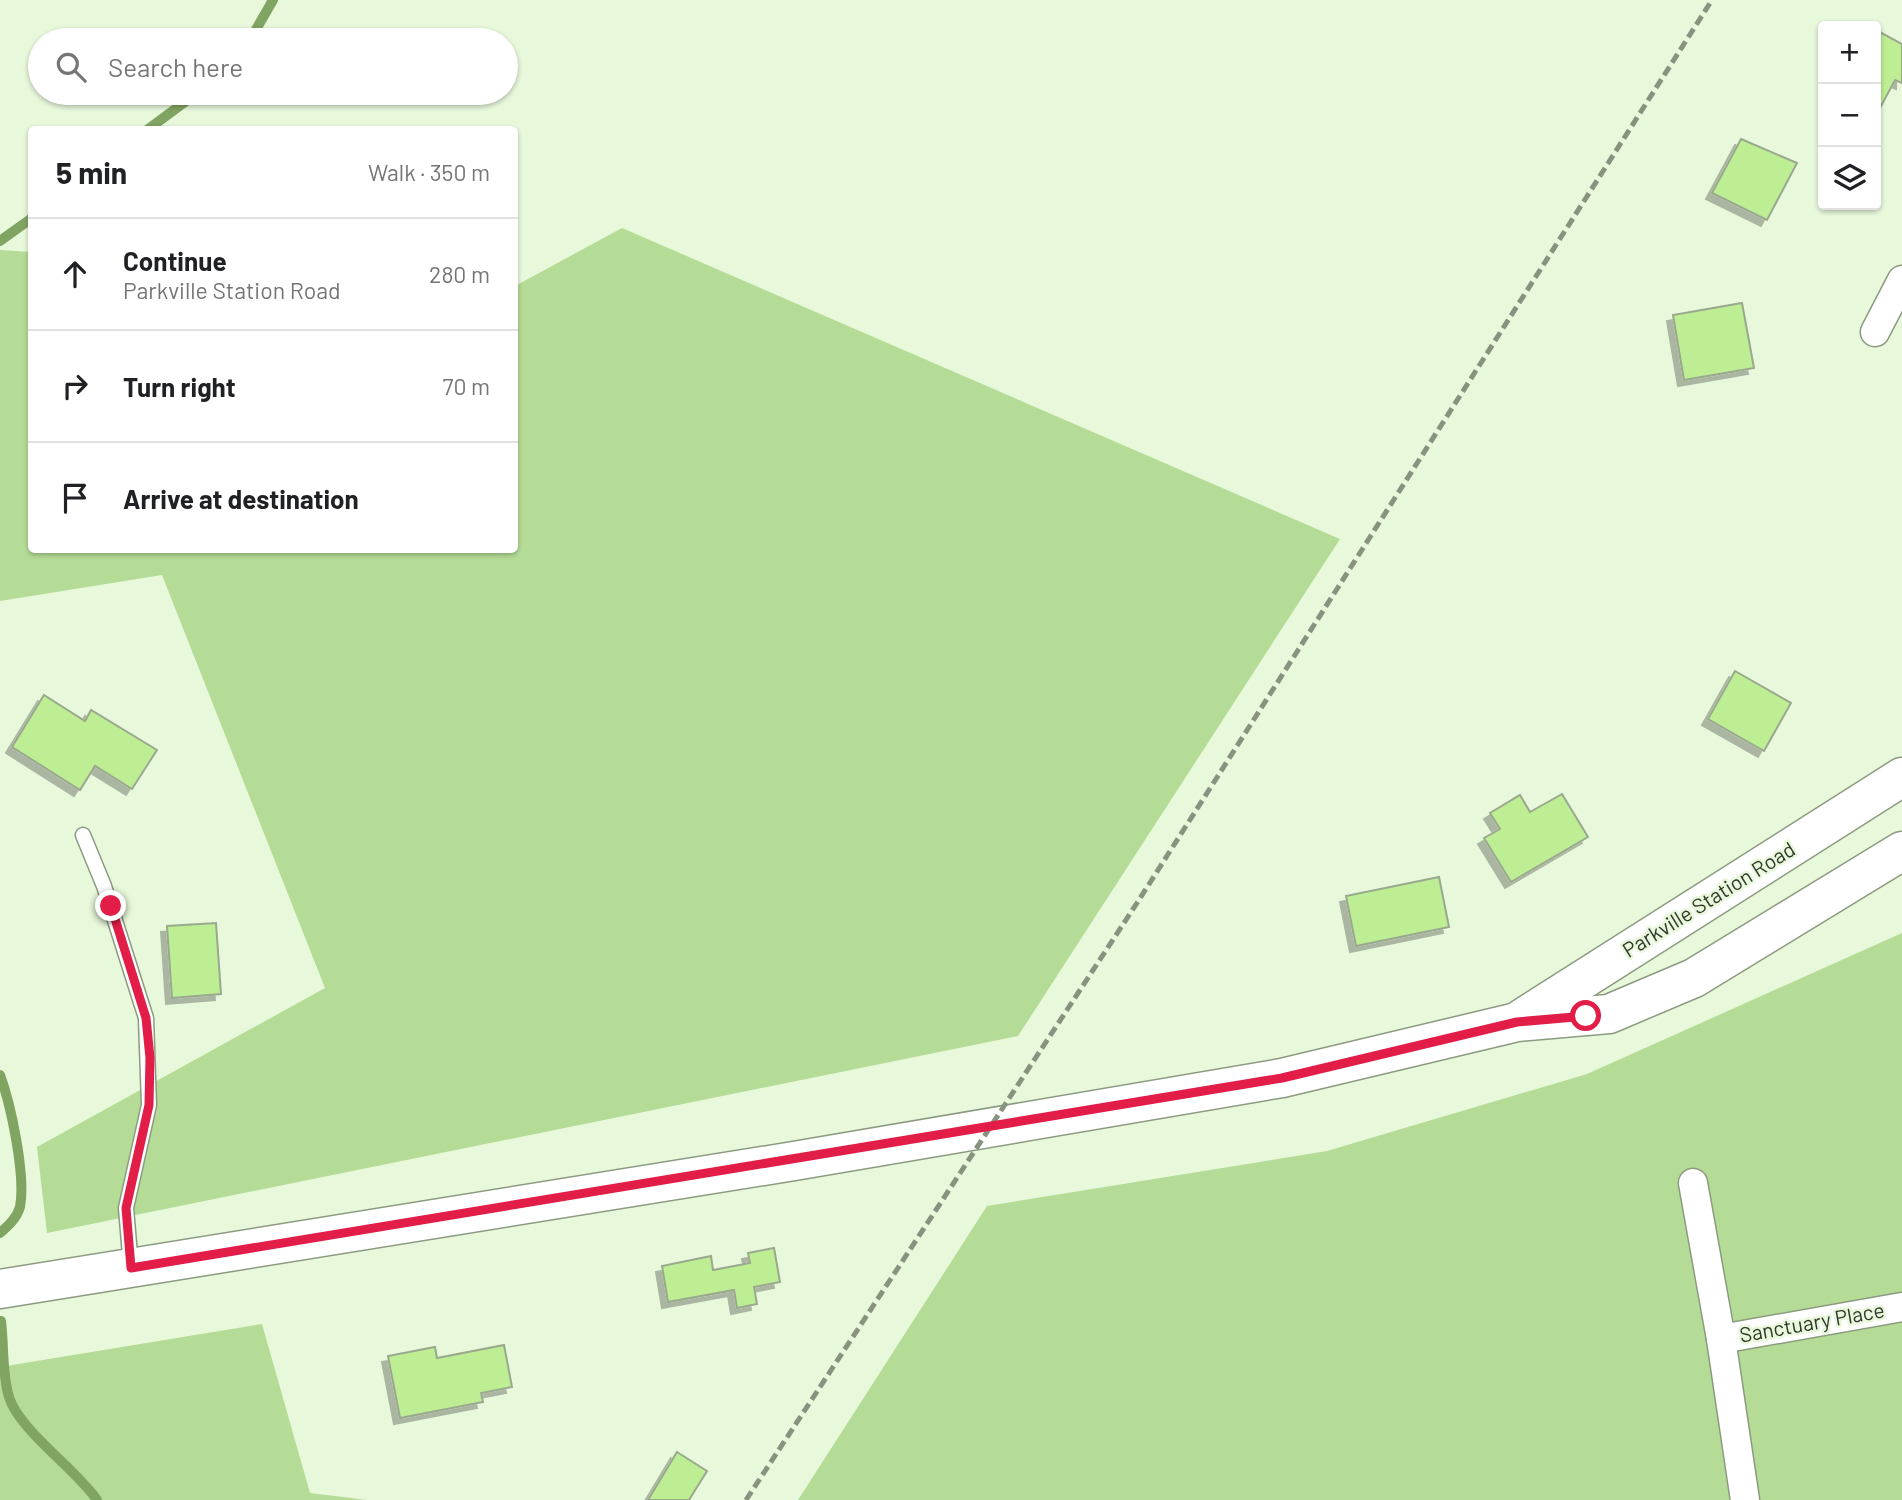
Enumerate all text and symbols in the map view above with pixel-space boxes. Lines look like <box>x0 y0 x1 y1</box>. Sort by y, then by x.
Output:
map controls <box>1818 21 1881 210</box>
button: + <box>1818 21 1881 84</box>
search box <box>28 28 518 105</box>
icon: search <box>52 48 90 86</box>
text: Search here <box>108 51 243 82</box>
button: − <box>1818 84 1881 147</box>
button: layers <box>1818 147 1881 210</box>
text: 5 min <box>56 154 127 190</box>
text: Walk · 350 m <box>368 158 490 186</box>
text: Continue <box>123 245 227 276</box>
icon: ahead <box>56 255 94 293</box>
text: 280 m <box>429 260 490 288</box>
text: Parkville Station Road <box>123 276 341 304</box>
icon: right <box>56 367 94 405</box>
text: Turn right <box>123 371 236 402</box>
text: 70 m <box>443 372 490 400</box>
icon: arrive <box>56 479 94 517</box>
text: Arrive at destination <box>123 483 359 514</box>
street label: Parkville Station Road <box>1617 836 1799 962</box>
route end <box>95 890 126 921</box>
route start <box>1570 1000 1601 1031</box>
street label: Sanctuary Place <box>1737 1296 1886 1347</box>

